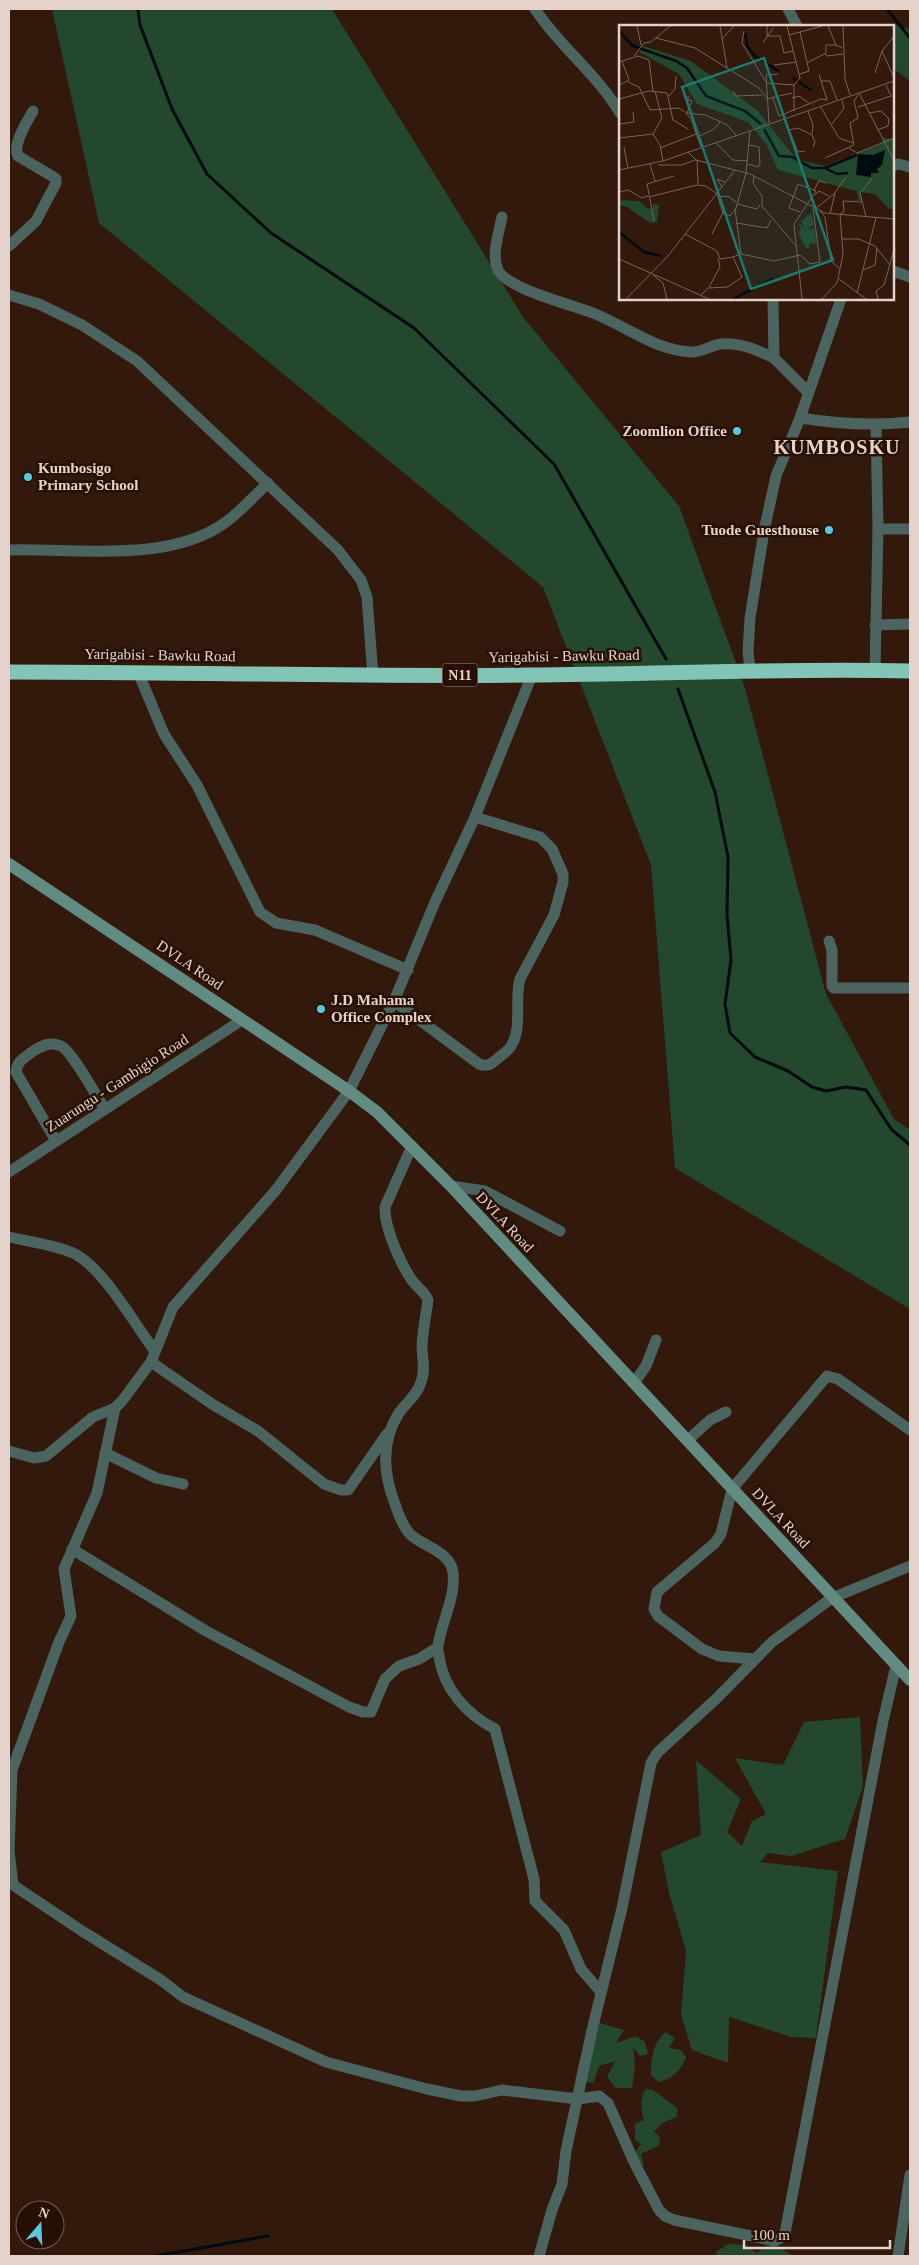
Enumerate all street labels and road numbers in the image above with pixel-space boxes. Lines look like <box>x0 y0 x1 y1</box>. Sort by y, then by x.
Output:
street label: Yarigabisi - Bawku Road <box>84 646 236 664</box>
street label: Yarigabisi - Bawku Road <box>488 647 640 665</box>
road number: N11 <box>442 664 478 686</box>
street label: DVLA Road <box>154 937 226 993</box>
street label: Zuarungu - Gambigio Road <box>43 1031 191 1135</box>
street label: DVLA Road <box>473 1189 537 1256</box>
street label: DVLA Road <box>749 1485 813 1552</box>

